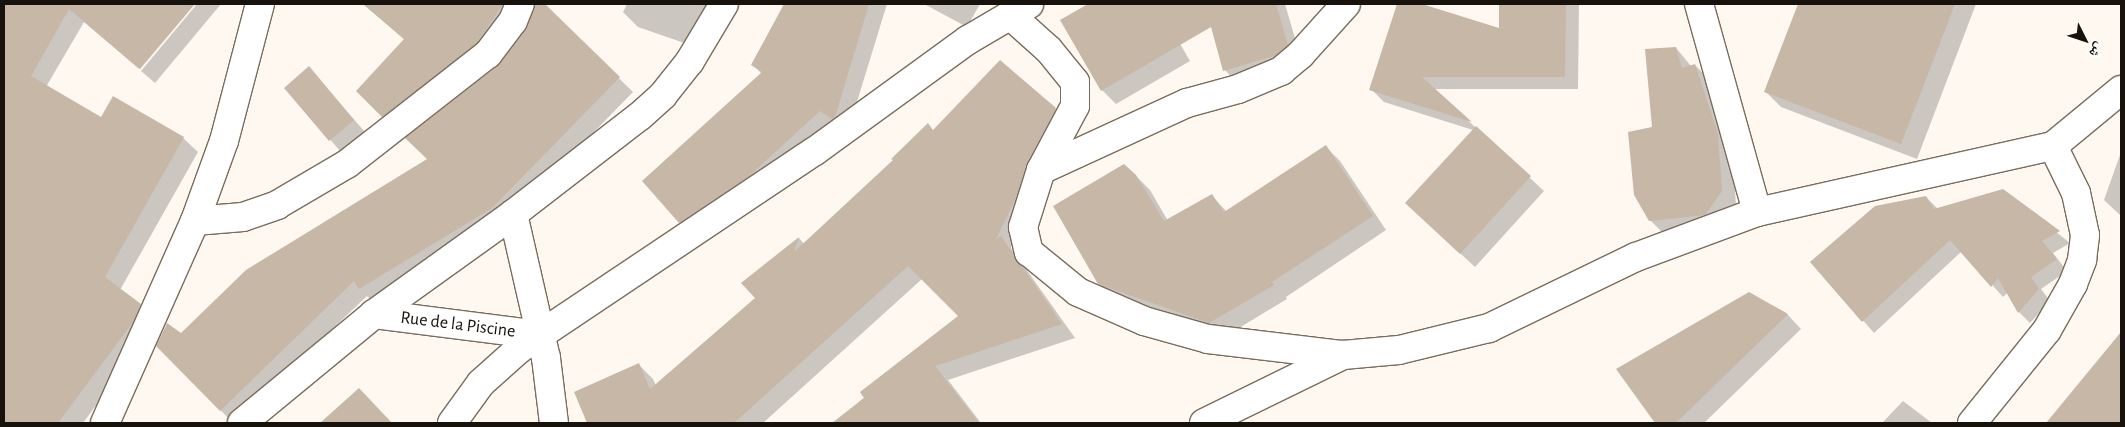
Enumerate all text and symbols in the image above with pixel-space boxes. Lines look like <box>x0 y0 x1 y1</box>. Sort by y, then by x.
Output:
north arrow <box>2060 15 2110 65</box>
text: ش <box>2086 40 2106 60</box>
street label: Rue de la Piscine <box>399 307 517 343</box>

